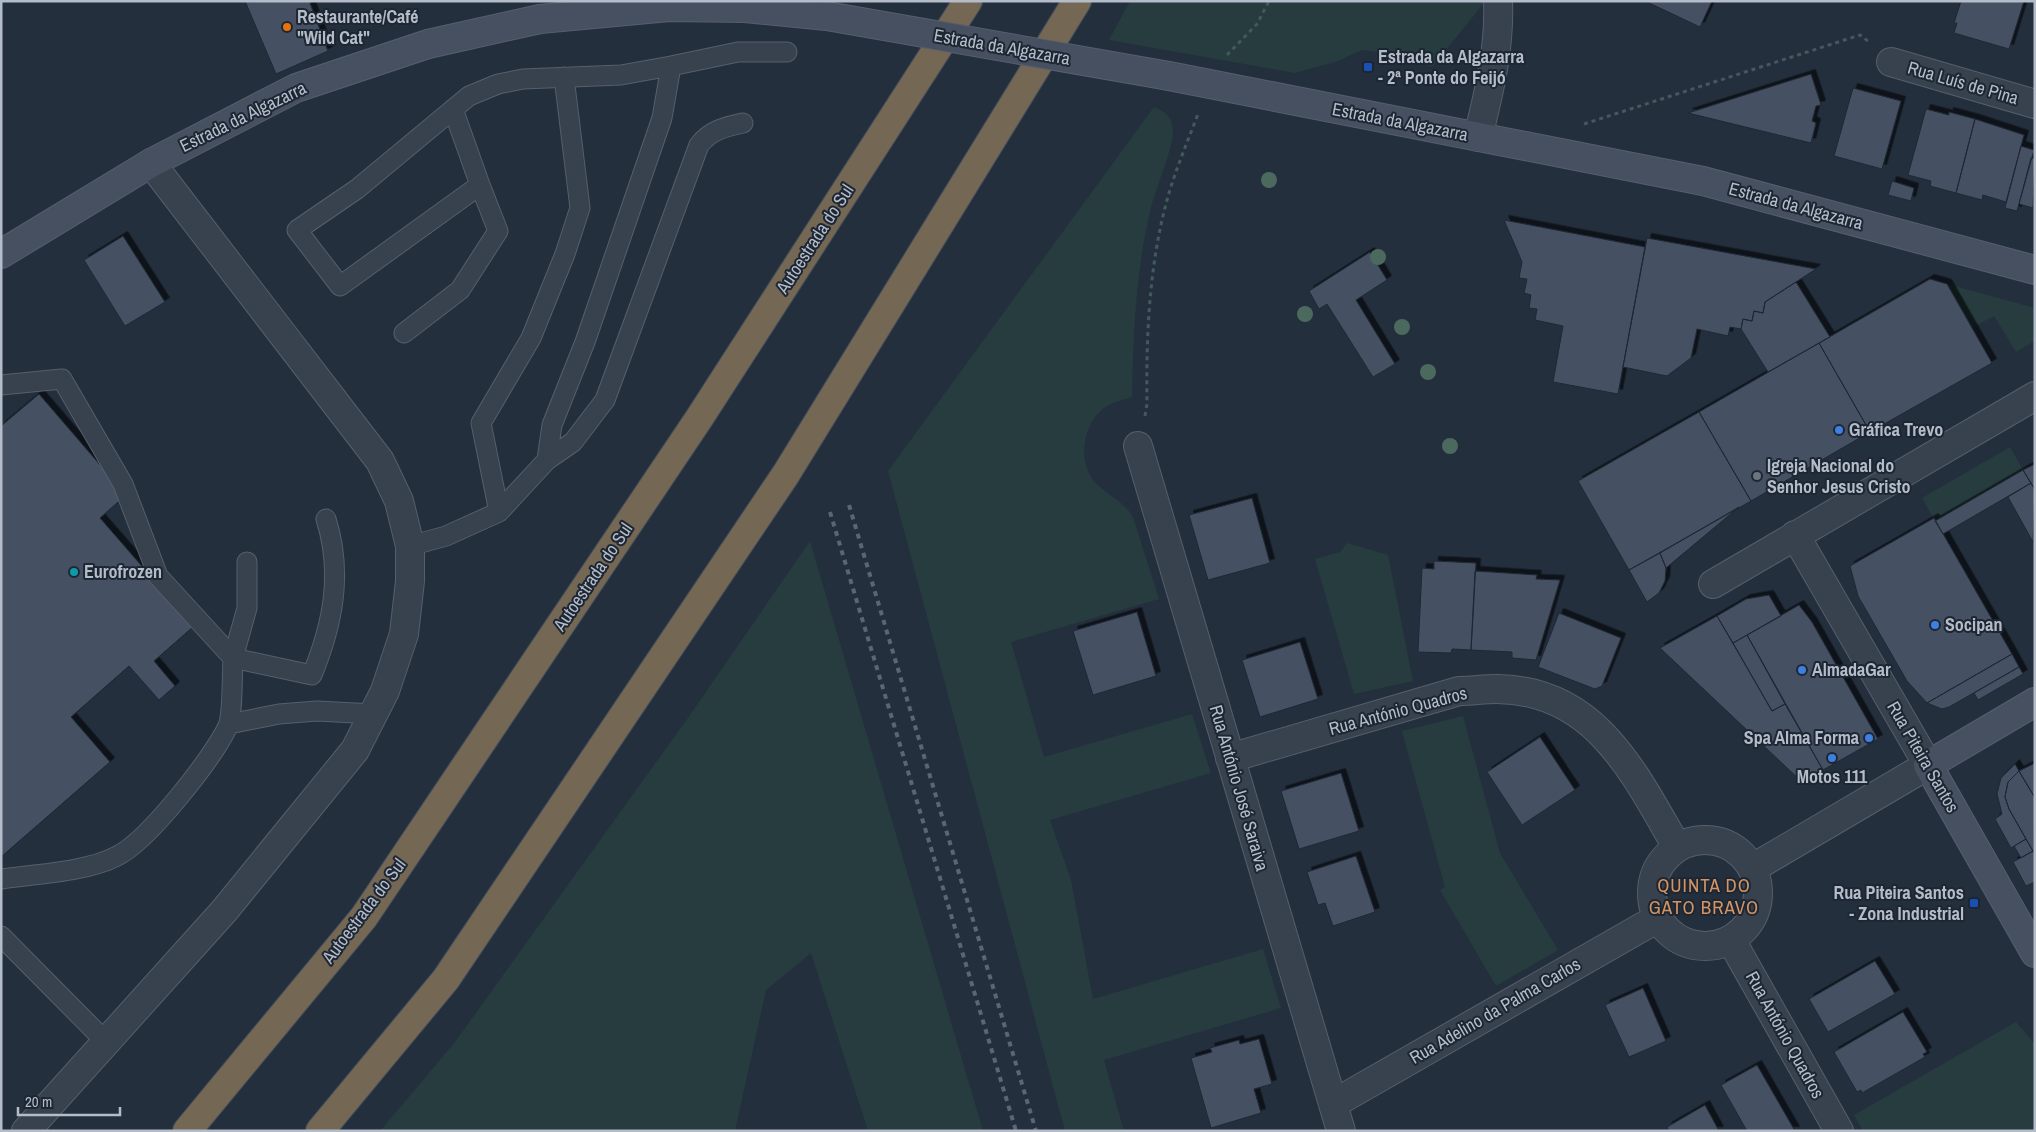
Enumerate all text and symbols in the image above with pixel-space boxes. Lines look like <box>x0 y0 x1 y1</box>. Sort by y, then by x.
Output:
place label: Restaurante/Café "Wild Cat" <box>297 4 418 50</box>
marker: Restaurante/Café "Wild Cat" <box>281 21 293 33</box>
street label: Estrada da Algazarra <box>932 22 1072 71</box>
place label: Estrada da Algazarra - 2ª Ponte do Feijó <box>1378 44 1525 90</box>
street label: Rua Luís de Pina <box>1905 55 2021 110</box>
marker: Estrada da Algazarra - 2ª Ponte do Feijó <box>1362 61 1374 73</box>
street label: Estrada da Algazarra <box>175 75 310 158</box>
street label: Estrada da Algazarra <box>1330 96 1470 147</box>
street label: Estrada da Algazarra <box>1726 176 1866 235</box>
street label: Autoestrada do Sul <box>769 179 859 299</box>
place label: Gráfica Trevo <box>1849 417 1943 442</box>
marker: Gráfica Trevo <box>1833 424 1845 436</box>
place label: Igreja Nacional do Senhor Jesus Cristo <box>1767 453 1911 499</box>
marker: Igreja Nacional do Senhor Jesus Cristo <box>1751 470 1763 482</box>
street label: Autoestrada do Sul <box>547 518 638 637</box>
place label: Eurofrozen <box>84 559 162 584</box>
marker: Eurofrozen <box>68 566 80 578</box>
place label: Socipan <box>1945 612 2002 637</box>
marker: Socipan <box>1929 619 1941 631</box>
place label: AlmadaGar <box>1812 657 1891 682</box>
marker: AlmadaGar <box>1796 664 1808 676</box>
street label: Rua António Quadros <box>1326 680 1470 741</box>
street label: Rua Piteira Santos <box>1881 696 1965 817</box>
street label: Rua António José Saraiva <box>1204 702 1275 874</box>
place label: Spa Alma Forma <box>1744 725 1860 750</box>
marker: Spa Alma Forma <box>1863 732 1875 744</box>
marker: Motos 111 <box>1826 752 1838 764</box>
place label: Motos 111 <box>1797 764 1868 789</box>
street label: Autoestrada do Sul <box>315 853 411 969</box>
district label: QUINTA DO GATO BRAVO <box>1649 872 1759 920</box>
place label: Rua Piteira Santos - Zona Industrial <box>1834 880 1964 926</box>
marker: Rua Piteira Santos - Zona Industrial <box>1968 897 1980 909</box>
street label: Rua Adelino da Palma Carlos <box>1405 951 1585 1070</box>
street label: Rua António Quadros <box>1740 967 1831 1103</box>
scale bar <box>18 1084 120 1116</box>
text: 20 m <box>25 1091 52 1112</box>

